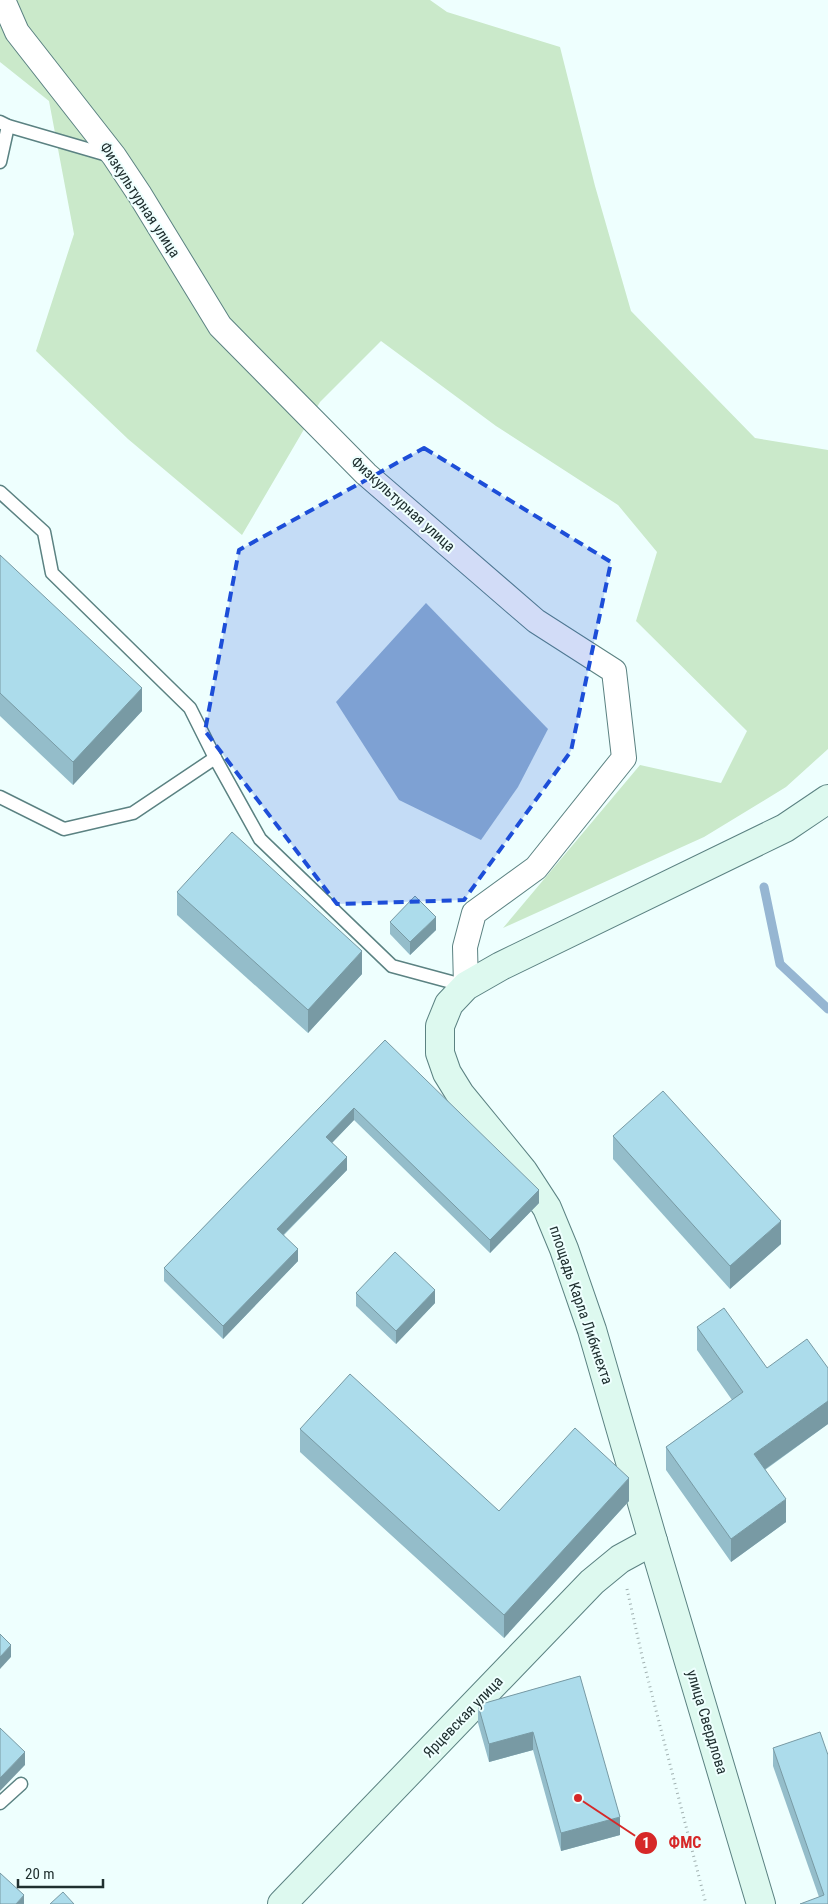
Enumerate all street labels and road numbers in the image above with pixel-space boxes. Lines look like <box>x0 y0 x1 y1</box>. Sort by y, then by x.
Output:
street label: Физкультурная улица <box>96 139 184 261</box>
street label: Физкультурная улица <box>347 453 459 555</box>
street label: площадь Карла Либкнехта <box>545 1223 617 1387</box>
street label: улица Свердлова <box>683 1668 731 1776</box>
street label: Ярцевская улица <box>420 1672 506 1762</box>

